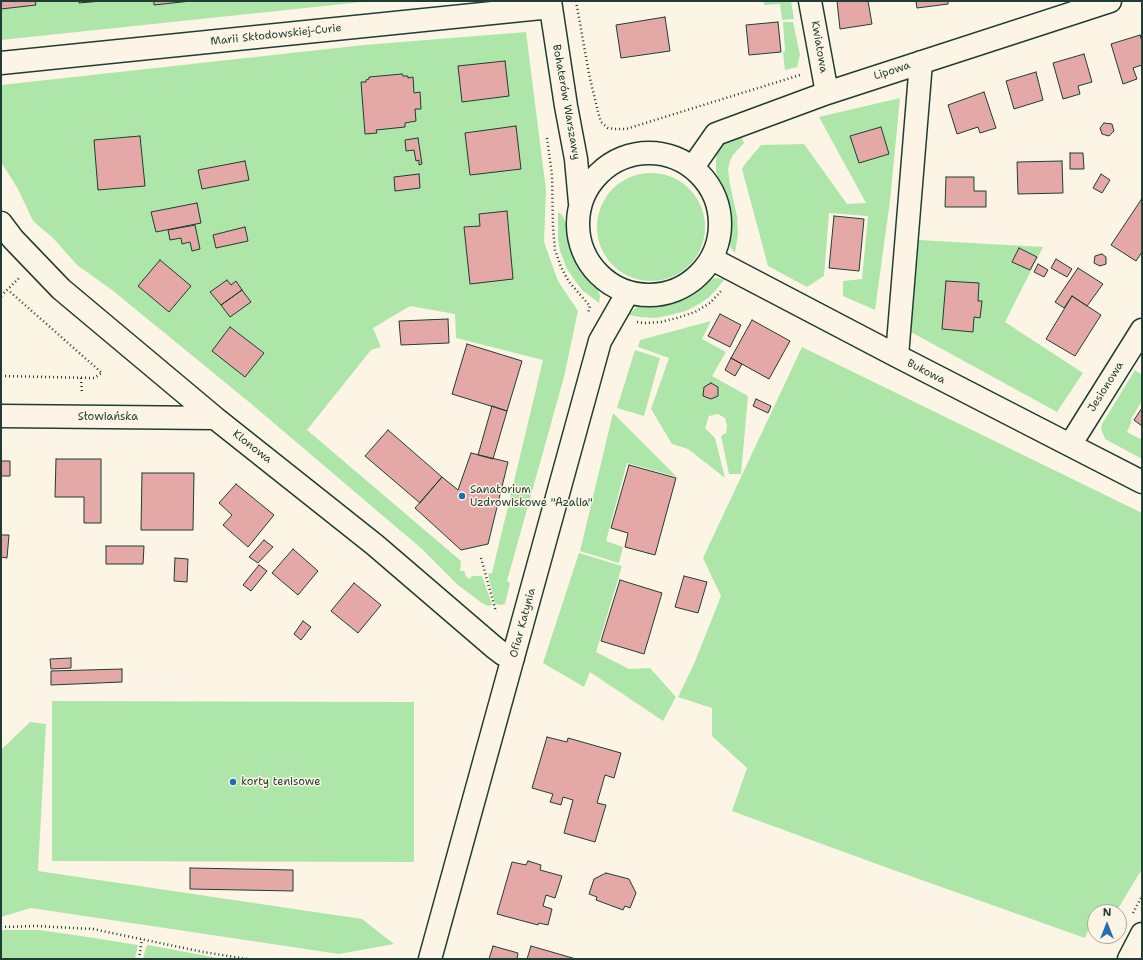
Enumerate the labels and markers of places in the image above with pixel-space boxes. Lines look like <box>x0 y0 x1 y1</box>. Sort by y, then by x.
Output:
place label: Sanatorium Uzdrowiskowe "Azalia" <box>470 483 593 509</box>
marker: Sanatorium Uzdrowiskowe "Azalia" <box>457 491 467 501</box>
place label: korty tenisowe <box>241 775 320 789</box>
marker: korty tenisowe <box>228 777 238 787</box>

